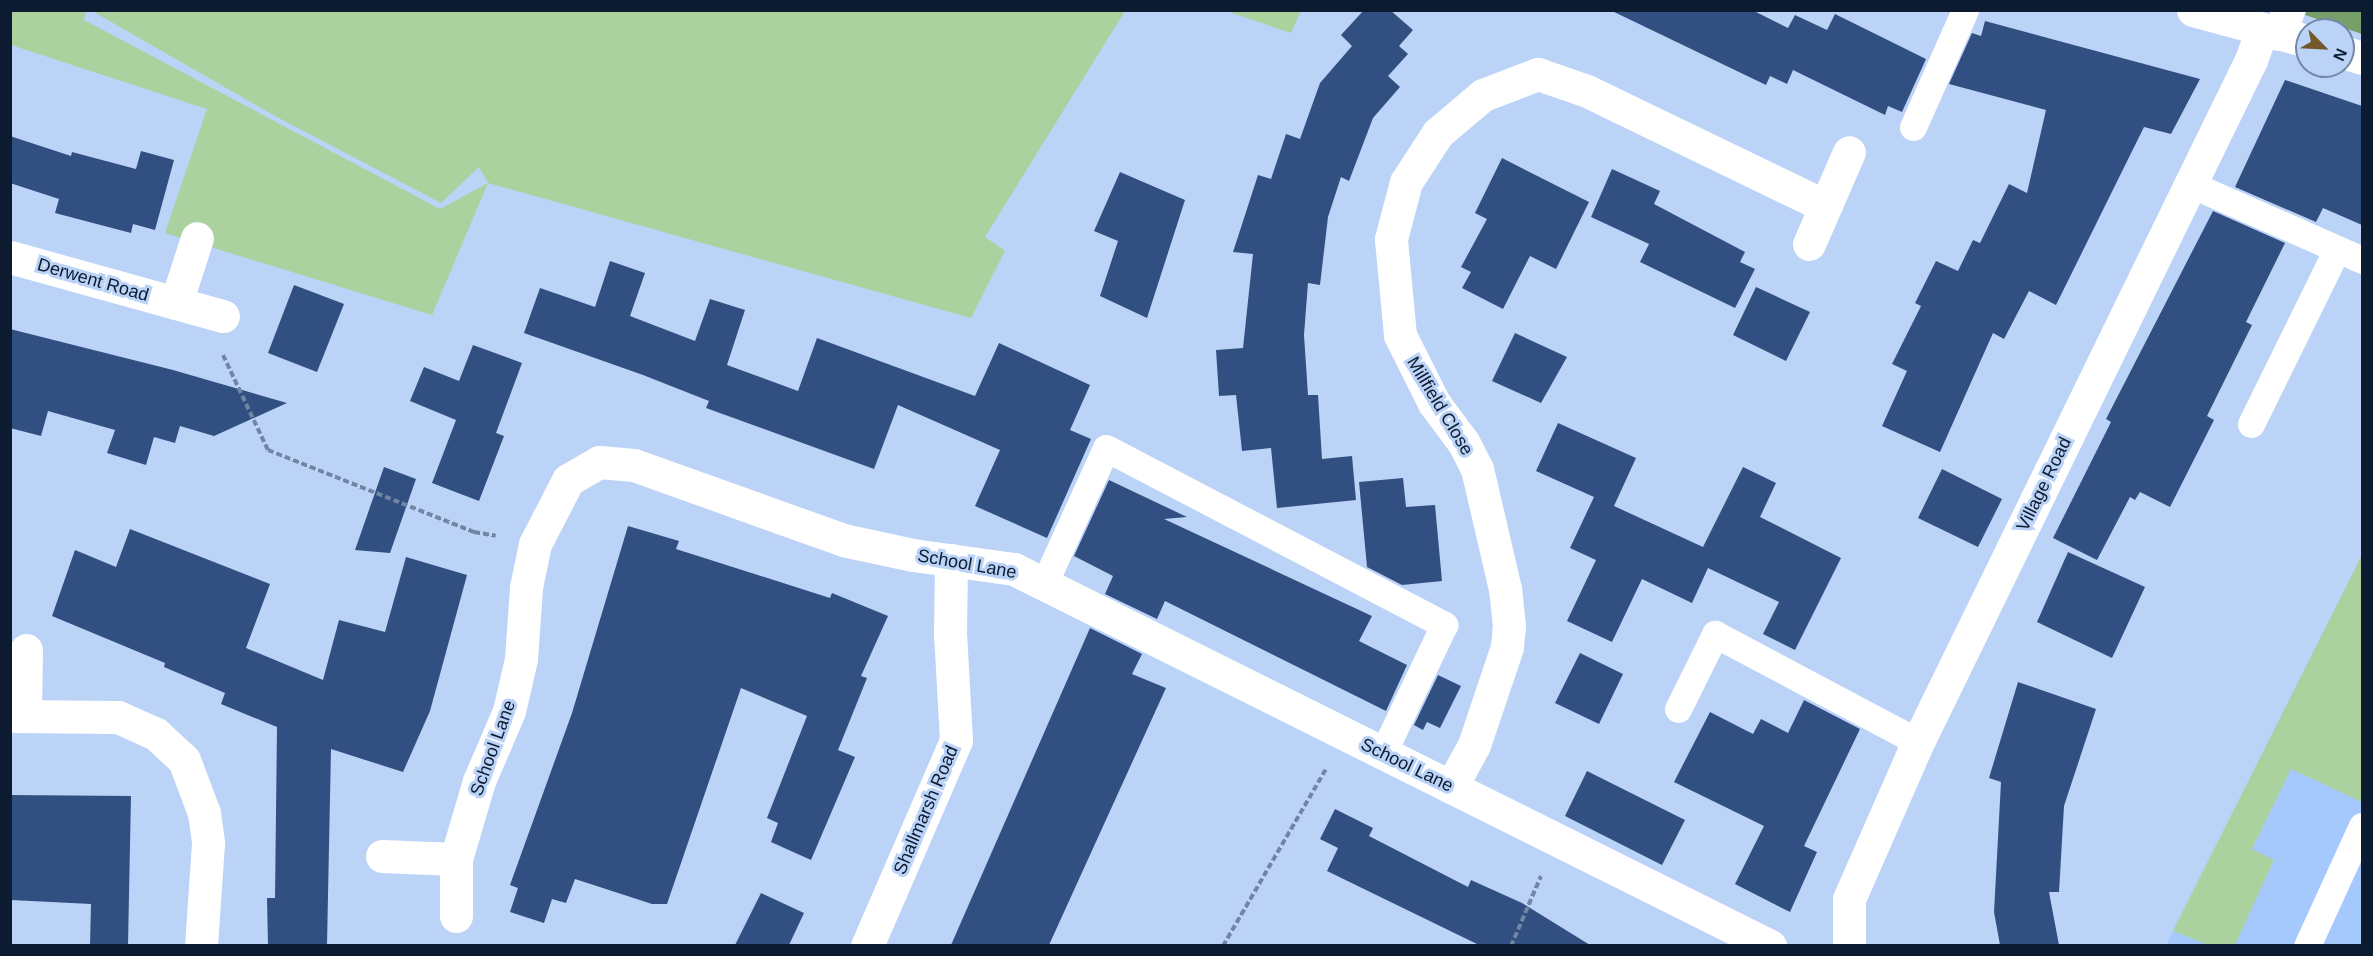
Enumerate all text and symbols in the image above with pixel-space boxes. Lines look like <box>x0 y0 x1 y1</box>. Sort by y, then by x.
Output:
north arrow <box>2295 18 2355 78</box>
text: N <box>2330 46 2350 63</box>
street label: Derwent Road <box>35 254 151 306</box>
street label: Millfield Close <box>1402 353 1478 459</box>
street label: Village Road <box>2012 434 2076 534</box>
street label: School Lane <box>916 545 1018 583</box>
street label: School Lane <box>466 697 520 799</box>
street label: School Lane <box>1357 733 1457 797</box>
street label: Shallmarsh Road <box>889 742 963 878</box>

